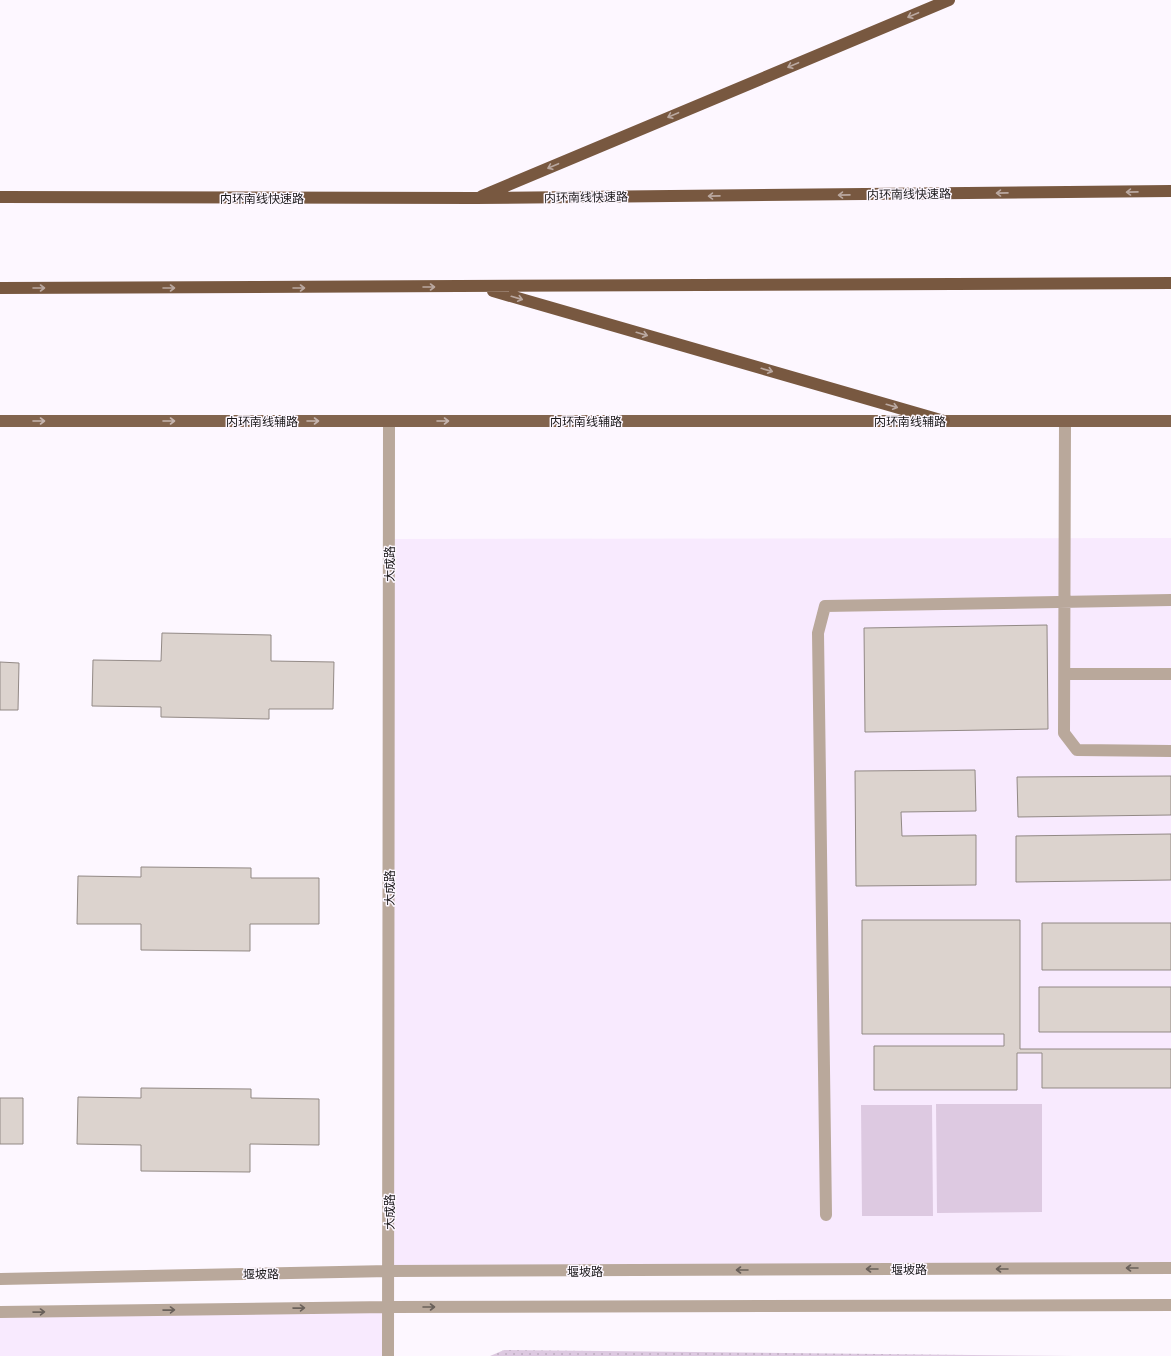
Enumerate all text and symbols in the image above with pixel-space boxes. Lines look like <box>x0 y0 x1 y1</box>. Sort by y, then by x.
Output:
one-way arrow <box>908 12 920 19</box>
one-way arrow <box>788 62 800 70</box>
one-way arrow <box>668 112 680 120</box>
one-way arrow <box>548 162 560 170</box>
street label: 内环南线快速路 <box>867 186 951 202</box>
one-way arrow <box>1126 188 1139 196</box>
street label: 内环南线快速路 <box>544 189 628 205</box>
one-way arrow <box>996 189 1009 197</box>
street label: 内环南线快速路 <box>220 191 304 206</box>
one-way arrow <box>838 191 851 199</box>
one-way arrow <box>708 192 721 200</box>
one-way arrow <box>422 283 435 291</box>
one-way arrow <box>32 284 45 292</box>
one-way arrow <box>162 284 175 292</box>
one-way arrow <box>292 284 305 292</box>
one-way arrow <box>511 295 524 302</box>
one-way arrow <box>636 331 649 338</box>
one-way arrow <box>761 367 774 374</box>
one-way arrow <box>886 403 899 410</box>
street label: 内环南线辅路 <box>226 414 298 429</box>
street label: 内环南线辅路 <box>550 414 622 429</box>
street label: 内环南线辅路 <box>874 414 946 429</box>
one-way arrow <box>32 417 45 425</box>
one-way arrow <box>162 417 175 425</box>
one-way arrow <box>306 417 319 425</box>
one-way arrow <box>436 417 449 425</box>
street label: 大成路 <box>382 546 397 582</box>
street label: 大成路 <box>382 870 397 906</box>
street label: 大成路 <box>382 1194 397 1230</box>
street label: 堰坡路 <box>891 1262 927 1277</box>
street label: 堰坡路 <box>567 1264 603 1279</box>
one-way arrow <box>1126 1264 1139 1272</box>
one-way arrow <box>866 1265 879 1273</box>
one-way arrow <box>996 1265 1009 1273</box>
street label: 堰坡路 <box>243 1266 279 1282</box>
one-way arrow <box>736 1266 749 1274</box>
one-way arrow <box>422 1303 435 1311</box>
one-way arrow <box>292 1304 305 1312</box>
one-way arrow <box>162 1306 175 1314</box>
one-way arrow <box>32 1308 45 1315</box>

